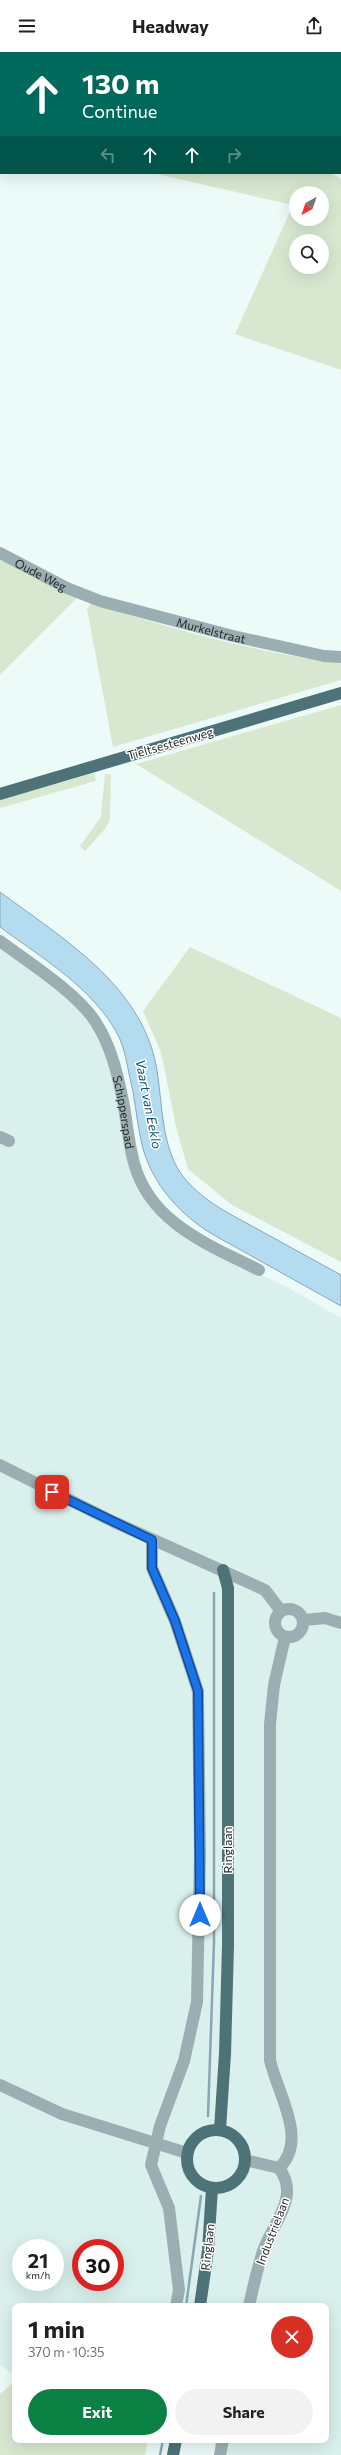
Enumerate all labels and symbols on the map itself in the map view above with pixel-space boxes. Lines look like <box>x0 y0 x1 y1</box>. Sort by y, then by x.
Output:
north arrow <box>289 186 329 226</box>
street label: Oude Weg <box>13 555 69 594</box>
street label: Murkelstraat <box>175 614 247 646</box>
street label: Tieltsesteenweg <box>125 724 215 762</box>
water label: Vaart van Eeklo <box>132 1058 166 1150</box>
street label: Schipperspad <box>111 1074 137 1150</box>
pin <box>35 1475 69 1509</box>
street label: Ringlaan <box>220 1827 234 1873</box>
position arrow <box>179 1894 221 1936</box>
street label: Industrielaan <box>253 2195 291 2267</box>
street label: Ringlaan <box>198 2223 216 2271</box>
speed limit sign: 30 <box>72 2239 124 2291</box>

